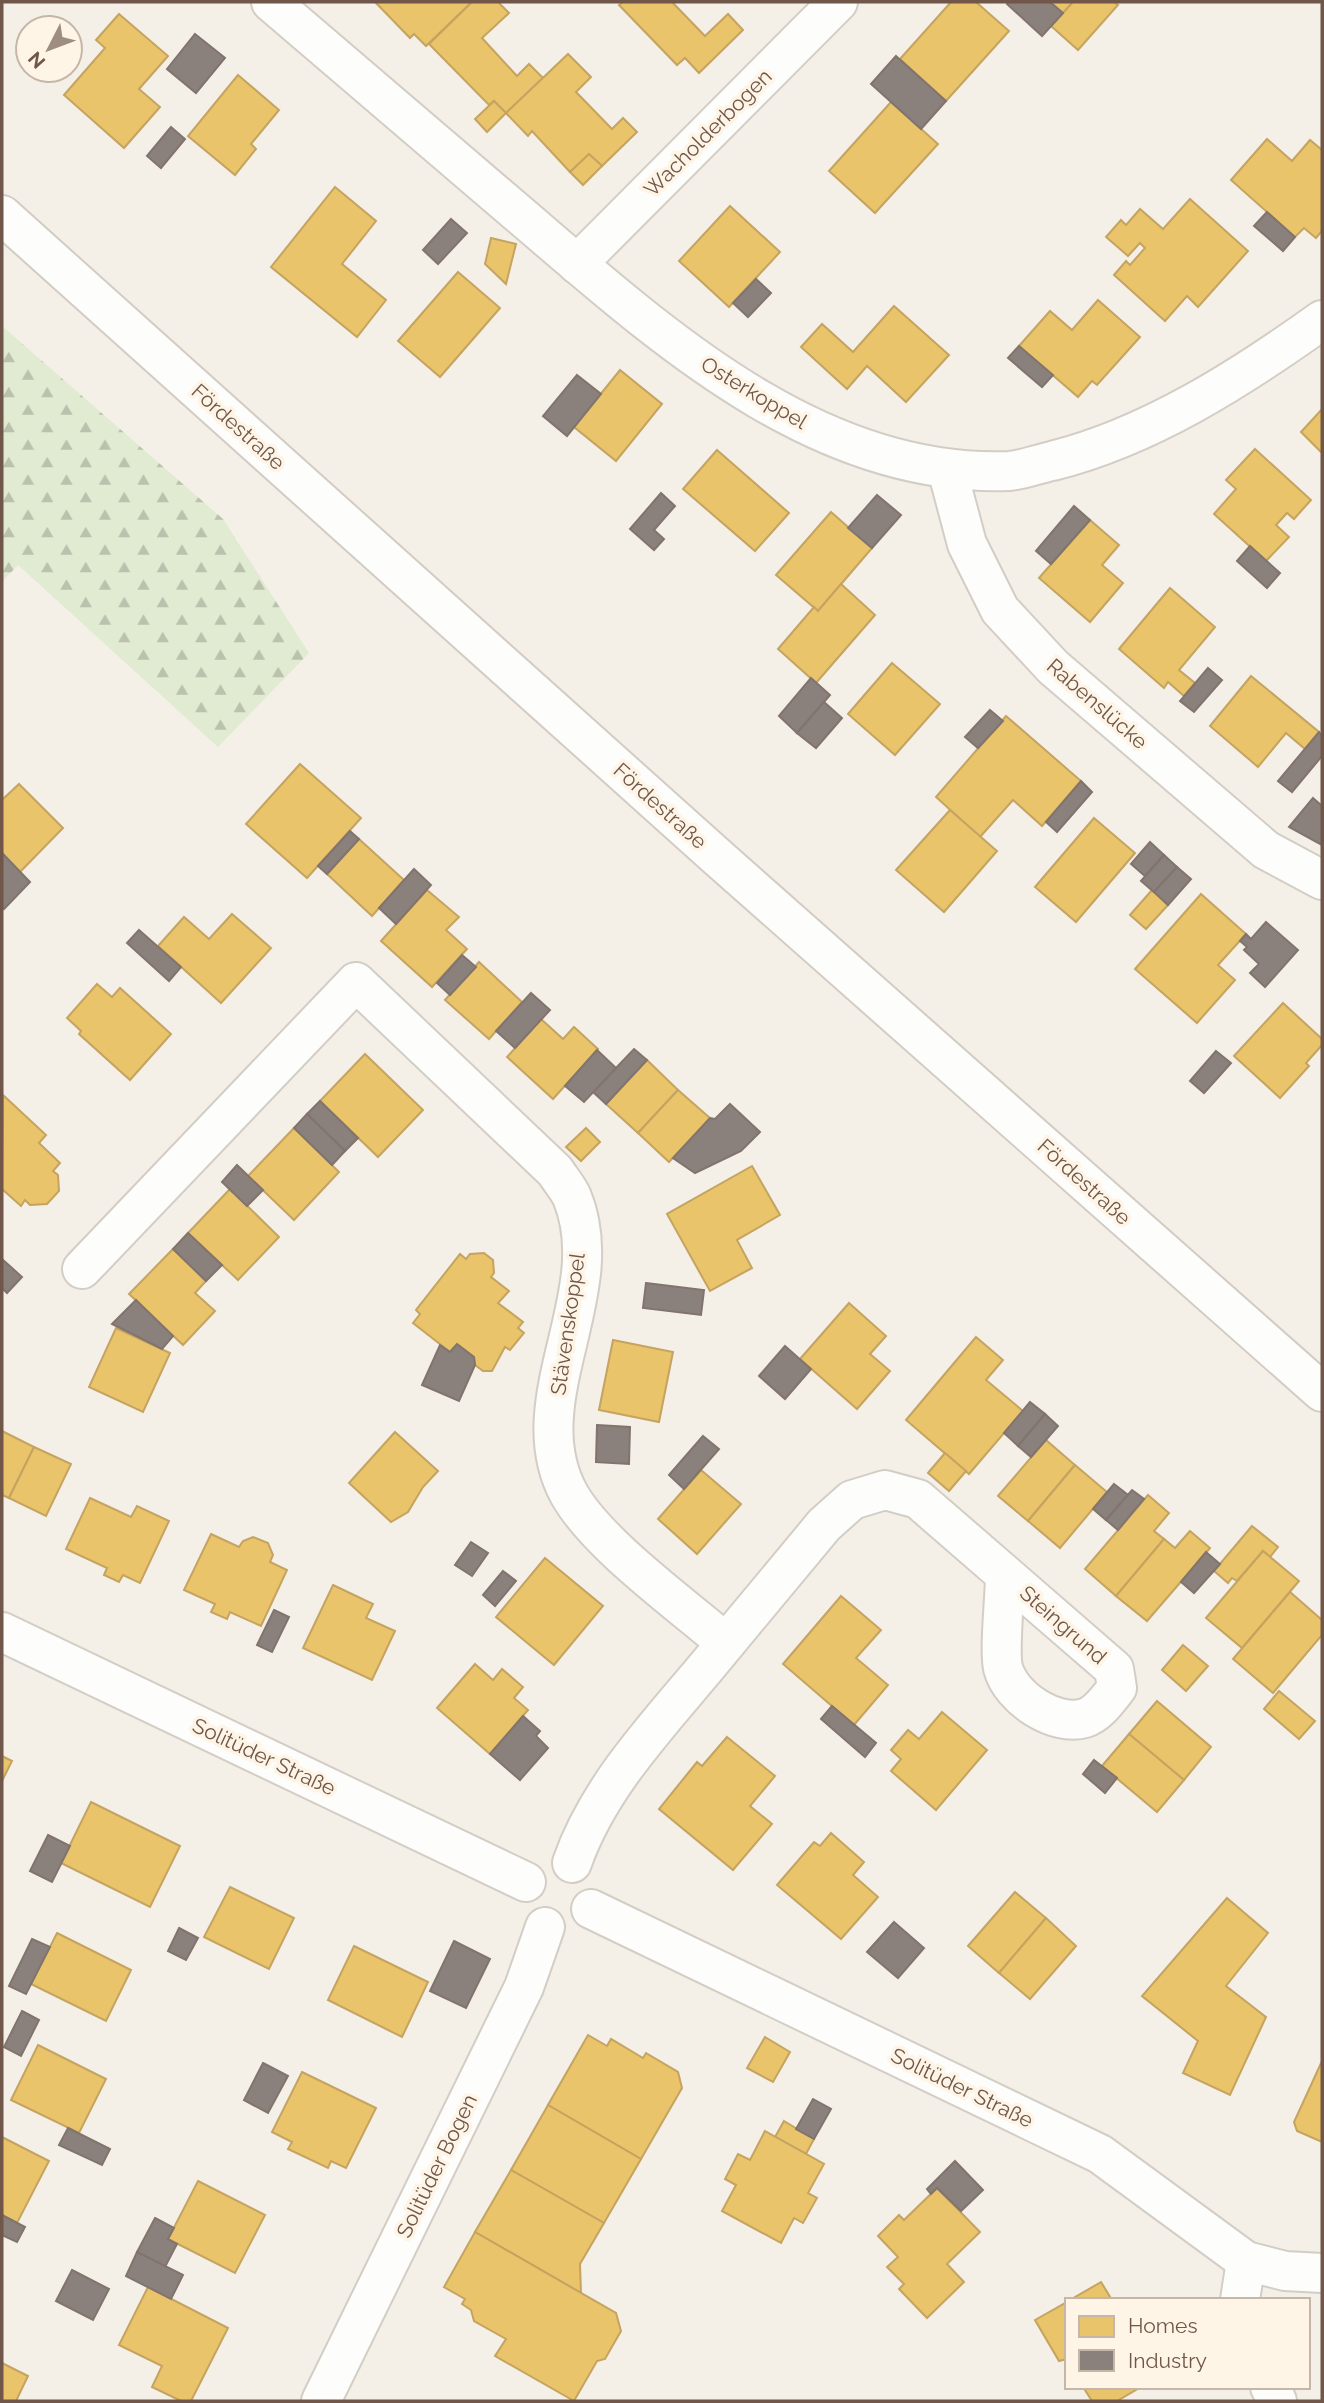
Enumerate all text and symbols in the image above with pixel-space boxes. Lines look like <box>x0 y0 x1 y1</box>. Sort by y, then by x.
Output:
north arrow <box>14 14 84 84</box>
text: N <box>23 48 49 73</box>
street label: Wacholderbogen <box>639 64 777 202</box>
street label: Osterkoppel <box>697 351 812 434</box>
street label: Fördestraße <box>187 378 290 475</box>
street label: Rabenslücke <box>1042 653 1153 754</box>
street label: Fördestraße <box>609 757 712 854</box>
street label: Fördestraße <box>1033 1133 1136 1230</box>
street label: Stävenskoppel <box>545 1251 590 1397</box>
street label: Steingrund <box>1015 1580 1112 1669</box>
street label: Solitüder Straße <box>189 1712 340 1801</box>
street label: Solitüder Straße <box>887 2042 1037 2133</box>
street label: Solitüder Bogen <box>391 2090 482 2242</box>
legend <box>1065 2298 1310 2389</box>
text: Homes <box>1128 2313 1198 2338</box>
text: Industry <box>1128 2348 1207 2373</box>

